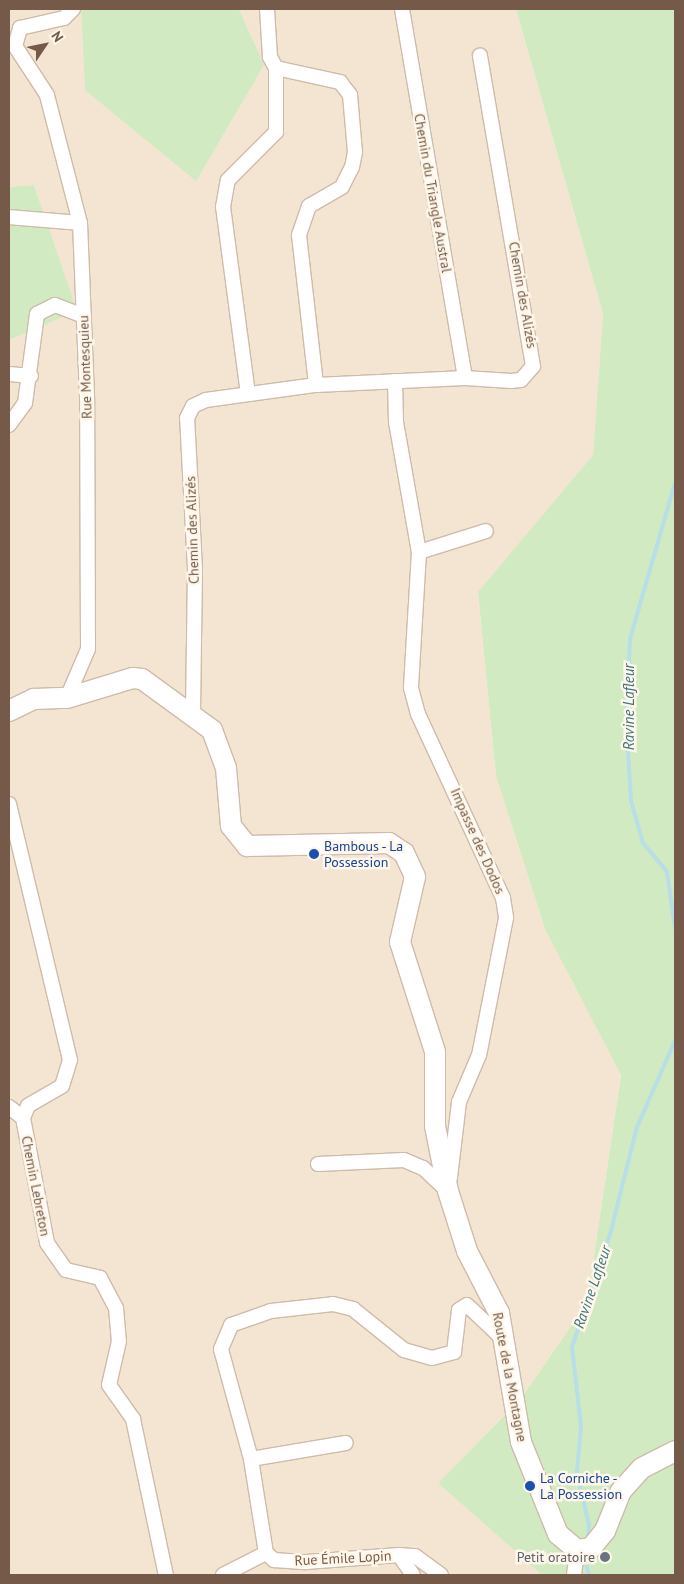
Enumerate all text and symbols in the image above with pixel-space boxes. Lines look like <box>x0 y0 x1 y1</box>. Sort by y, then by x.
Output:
north arrow <box>20 20 70 70</box>
text: N <box>47 28 67 45</box>
street label: Chemin du Triangle Austral <box>411 112 455 274</box>
street label: Chemin des Alizés <box>505 240 541 350</box>
street label: Rue Montesquieu <box>75 315 95 419</box>
street label: Chemin des Alizés <box>182 475 202 585</box>
water label: Ravine Lafleur <box>620 664 638 750</box>
street label: Impasse des Dodos <box>447 785 509 897</box>
place label: Bambous - La Possession <box>324 838 405 870</box>
marker: Bambous - La Possession <box>308 848 320 860</box>
street label: Chemin Lebreton <box>18 1134 54 1238</box>
water label: Ravine Lafleur <box>569 1243 615 1331</box>
street label: Route de la Montagne <box>489 1311 531 1443</box>
place label: La Corniche - La Possession <box>540 1470 622 1502</box>
marker: La Corniche - La Possession <box>524 1480 536 1492</box>
street label: Rue Émile Lopin <box>294 1547 392 1569</box>
place label: Petit oratoire <box>517 1549 595 1565</box>
marker: Petit oratoire <box>599 1551 611 1563</box>

